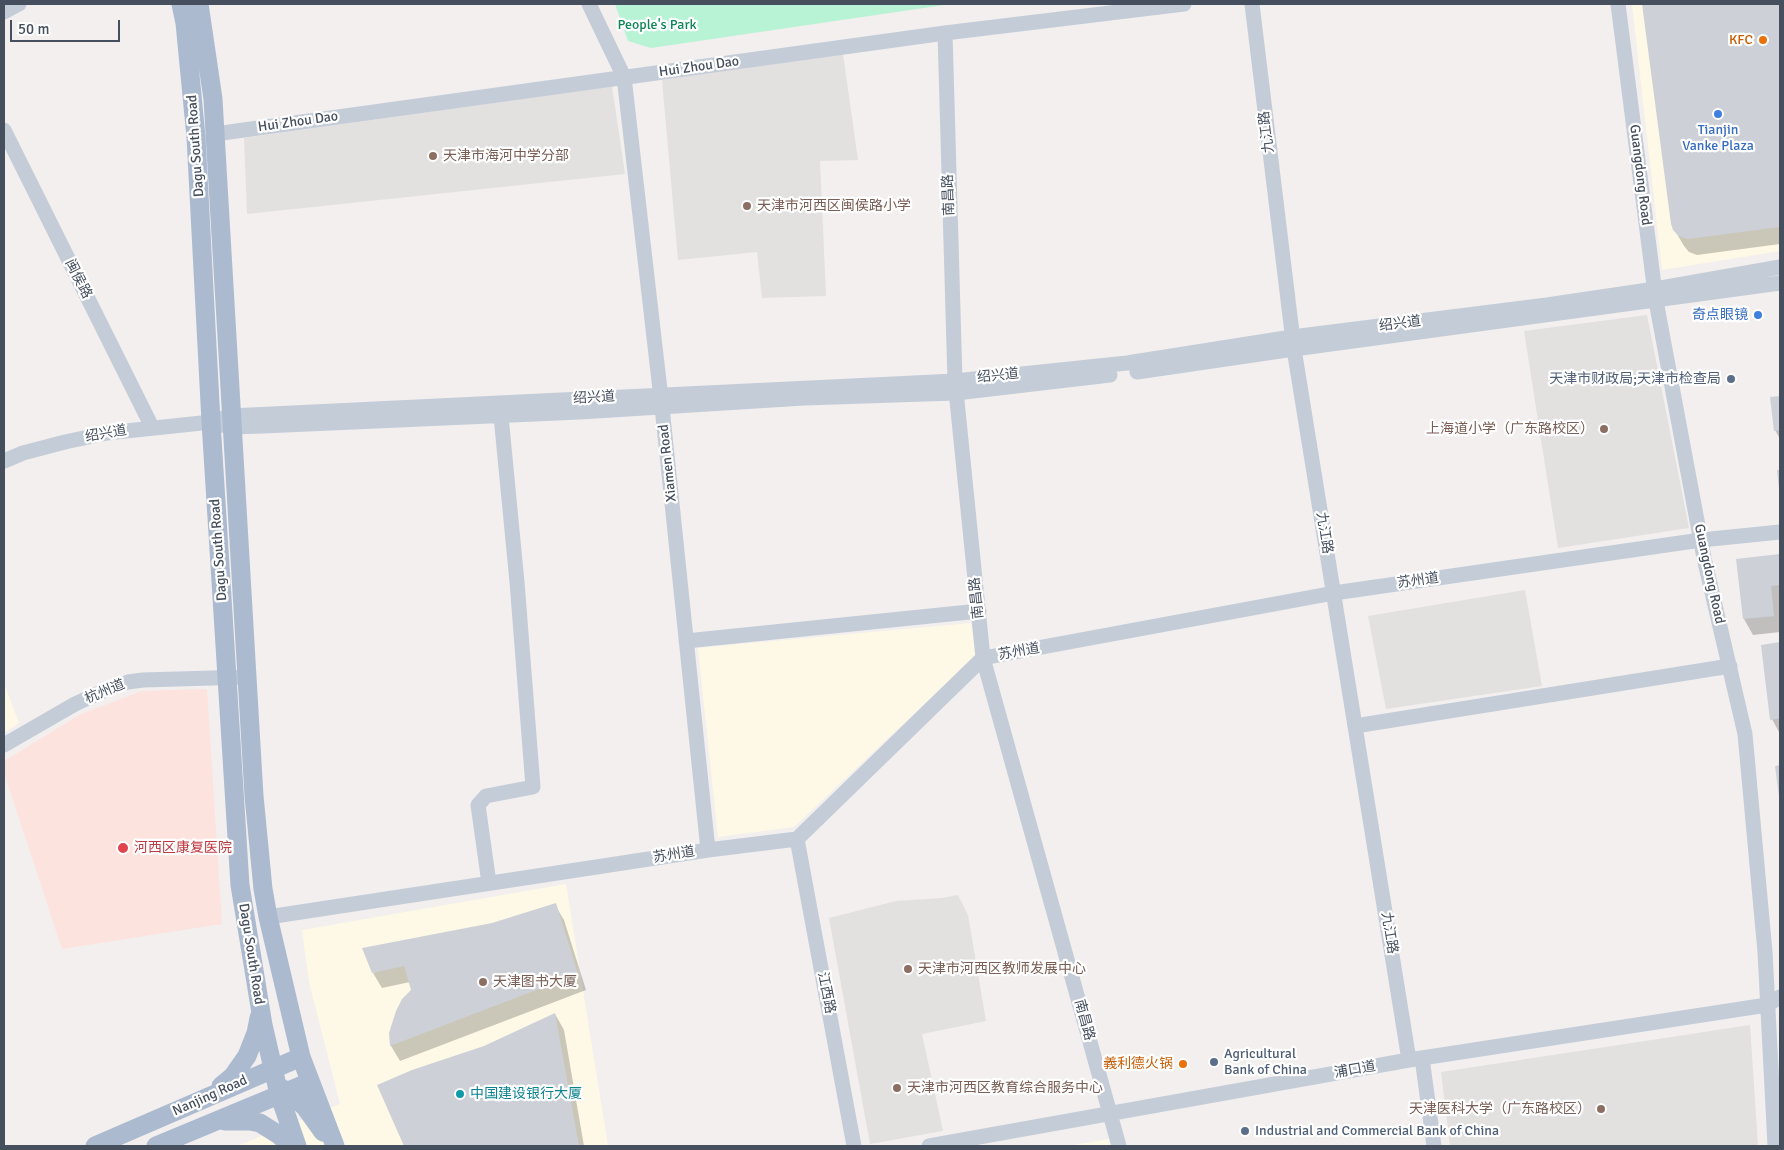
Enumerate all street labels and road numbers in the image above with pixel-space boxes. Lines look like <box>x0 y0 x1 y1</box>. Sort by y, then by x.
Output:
street label: Hui Zhou Dao <box>658 53 740 81</box>
street label: Dagu South Road <box>184 94 208 198</box>
street label: Hui Zhou Dao <box>257 108 339 136</box>
street label: 九江路 <box>1256 110 1278 154</box>
street label: Guangdong Road <box>1625 124 1655 226</box>
street label: 南昌路 <box>940 174 958 216</box>
street label: 闽侯路 <box>61 256 95 302</box>
street label: 绍兴道 <box>1378 313 1422 335</box>
street label: 绍兴道 <box>976 365 1020 387</box>
street label: 绍兴道 <box>573 389 615 407</box>
street label: 绍兴道 <box>84 422 128 446</box>
street label: Xiamen Road <box>656 423 680 503</box>
street label: Dagu South Road <box>207 498 231 602</box>
street label: 九江路 <box>1312 511 1336 555</box>
street label: Guangdong Road <box>1690 523 1728 625</box>
street label: 苏州道 <box>1396 570 1440 592</box>
street label: 南昌路 <box>966 576 988 620</box>
street label: 苏州道 <box>997 640 1041 664</box>
street label: 杭州道 <box>82 676 128 708</box>
street label: 苏州道 <box>652 843 696 867</box>
street label: Dagu South Road <box>235 902 267 1006</box>
street label: 九江路 <box>1377 911 1401 955</box>
street label: 江西路 <box>814 971 838 1015</box>
street label: 南昌路 <box>1070 998 1098 1042</box>
street label: 浦口道 <box>1333 1058 1377 1082</box>
street label: Nanjing Road <box>170 1072 250 1120</box>

